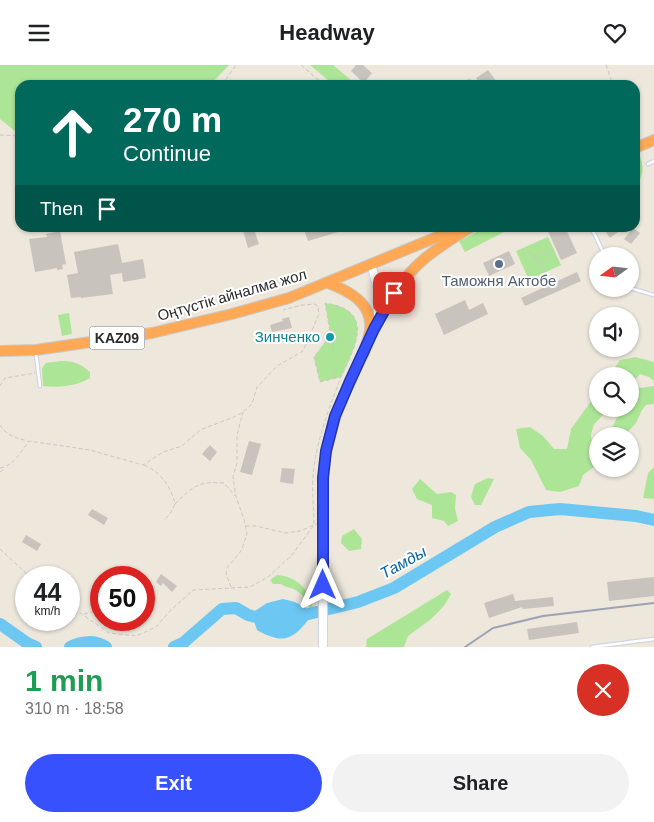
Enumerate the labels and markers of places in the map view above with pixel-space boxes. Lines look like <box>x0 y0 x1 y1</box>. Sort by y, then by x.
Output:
marker: Таможня Актобе <box>493 258 505 270</box>
pin <box>373 272 415 314</box>
place label: Таможня Актобе <box>442 272 556 289</box>
place label: Зинченко <box>255 328 320 345</box>
marker: Зинченко <box>324 331 336 343</box>

